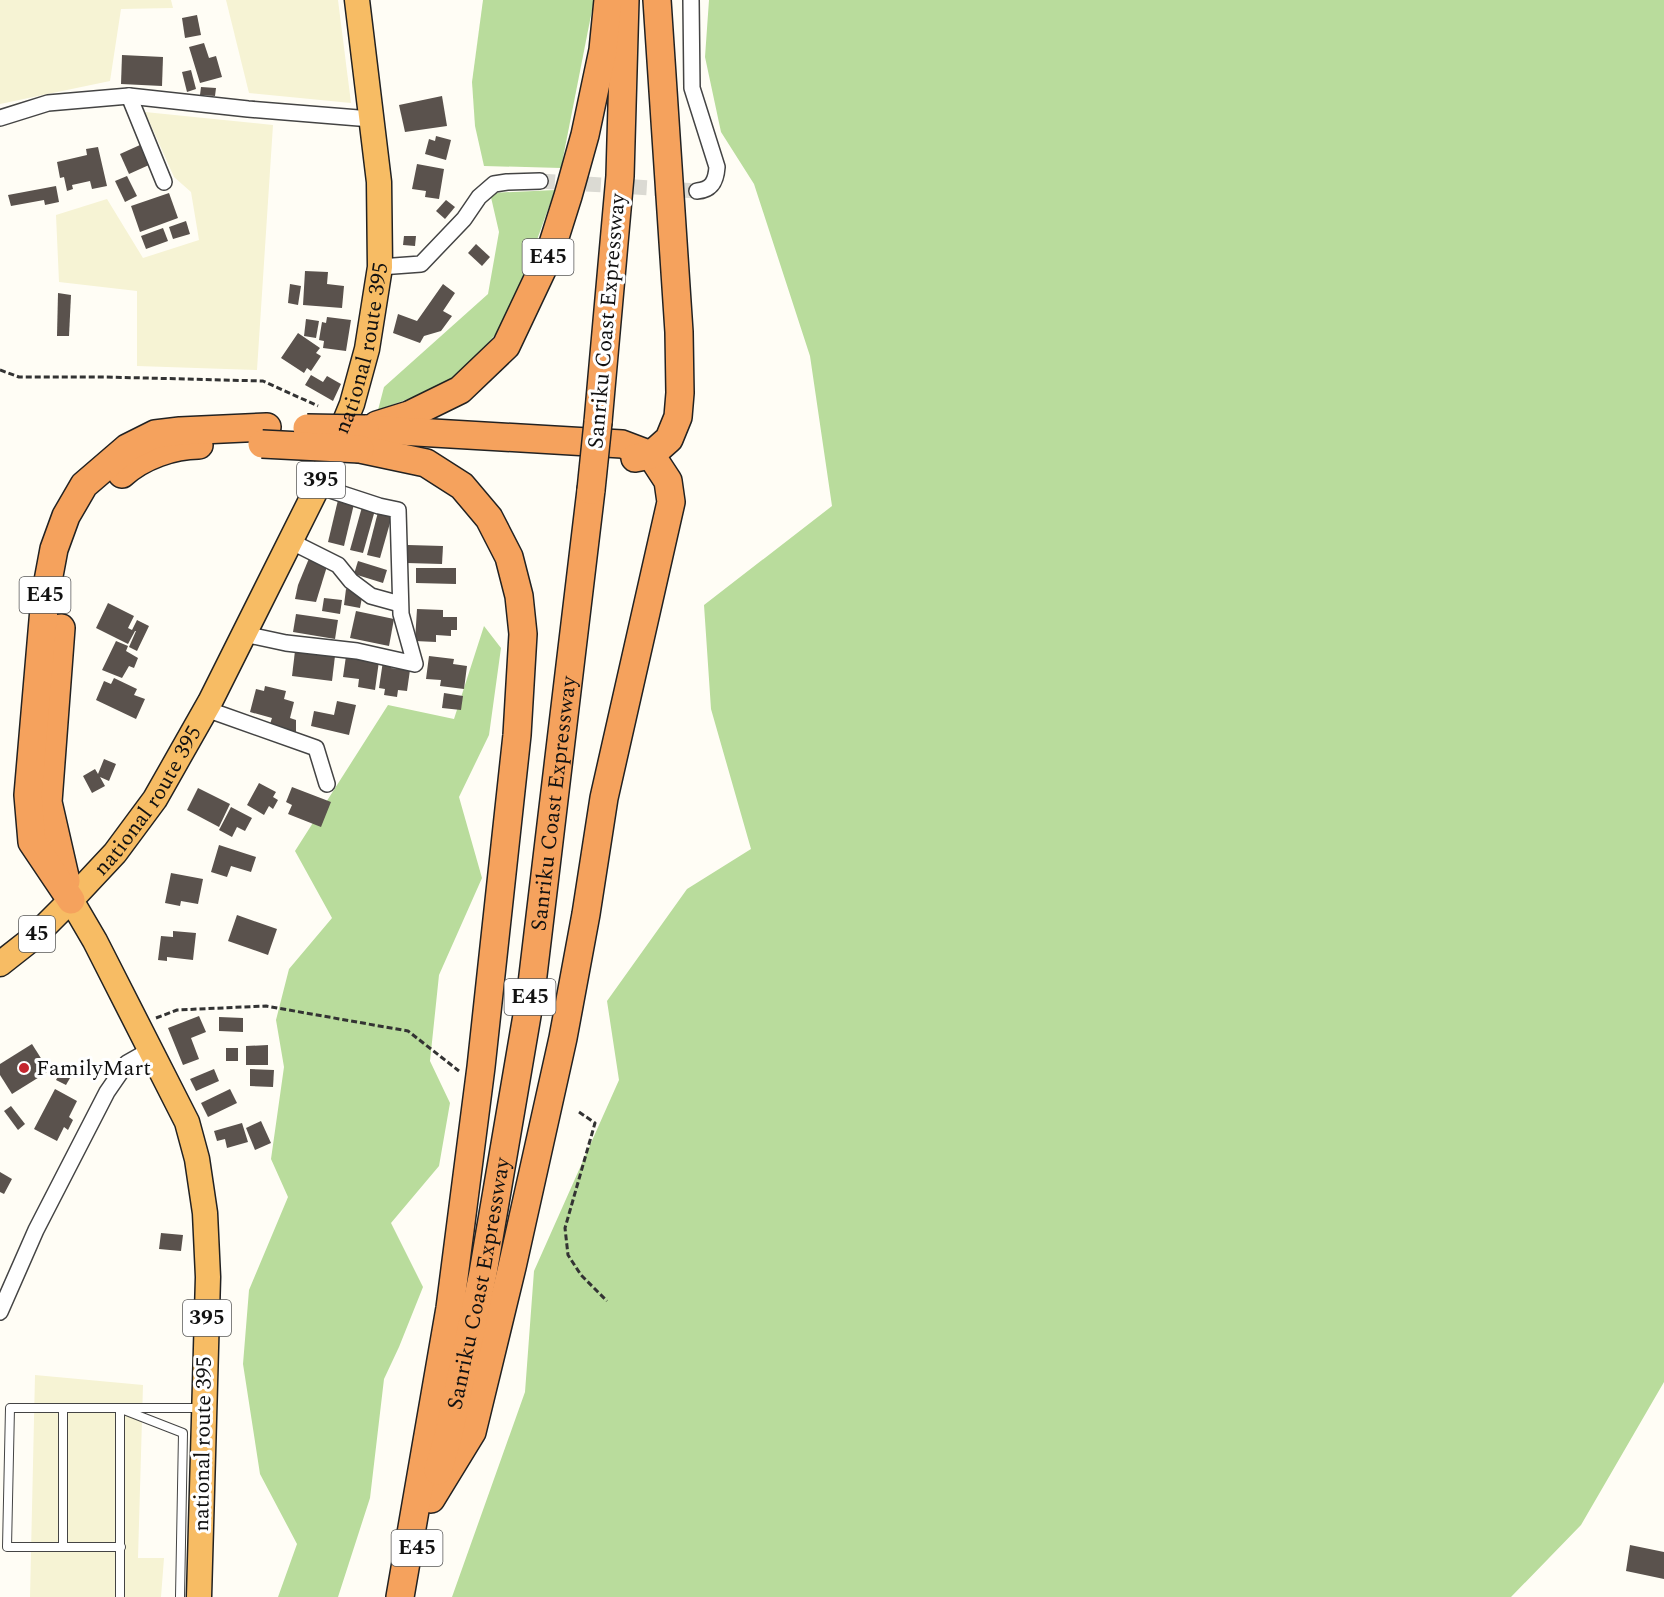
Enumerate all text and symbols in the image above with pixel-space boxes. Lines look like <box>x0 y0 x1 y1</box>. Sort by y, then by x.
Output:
street label: Sanriku Coast Expressway <box>579 191 635 450</box>
road number: E45 <box>522 239 574 275</box>
street label: national route 395 <box>325 260 397 439</box>
road number: 395 <box>297 462 345 498</box>
road number: E45 <box>20 577 70 613</box>
street label: Sanriku Coast Expressway <box>522 673 585 933</box>
street label: national route 395 <box>85 719 210 883</box>
road number: 45 <box>19 916 55 952</box>
road number: E45 <box>504 979 556 1015</box>
place label: FamilyMart <box>36 1052 151 1085</box>
marker: FamilyMart <box>17 1061 31 1075</box>
street label: Sanriku Coast Expressway <box>438 1153 519 1413</box>
road number: 395 <box>183 1300 231 1336</box>
street label: national route 395 <box>185 1356 221 1532</box>
road number: E45 <box>392 1530 442 1566</box>

